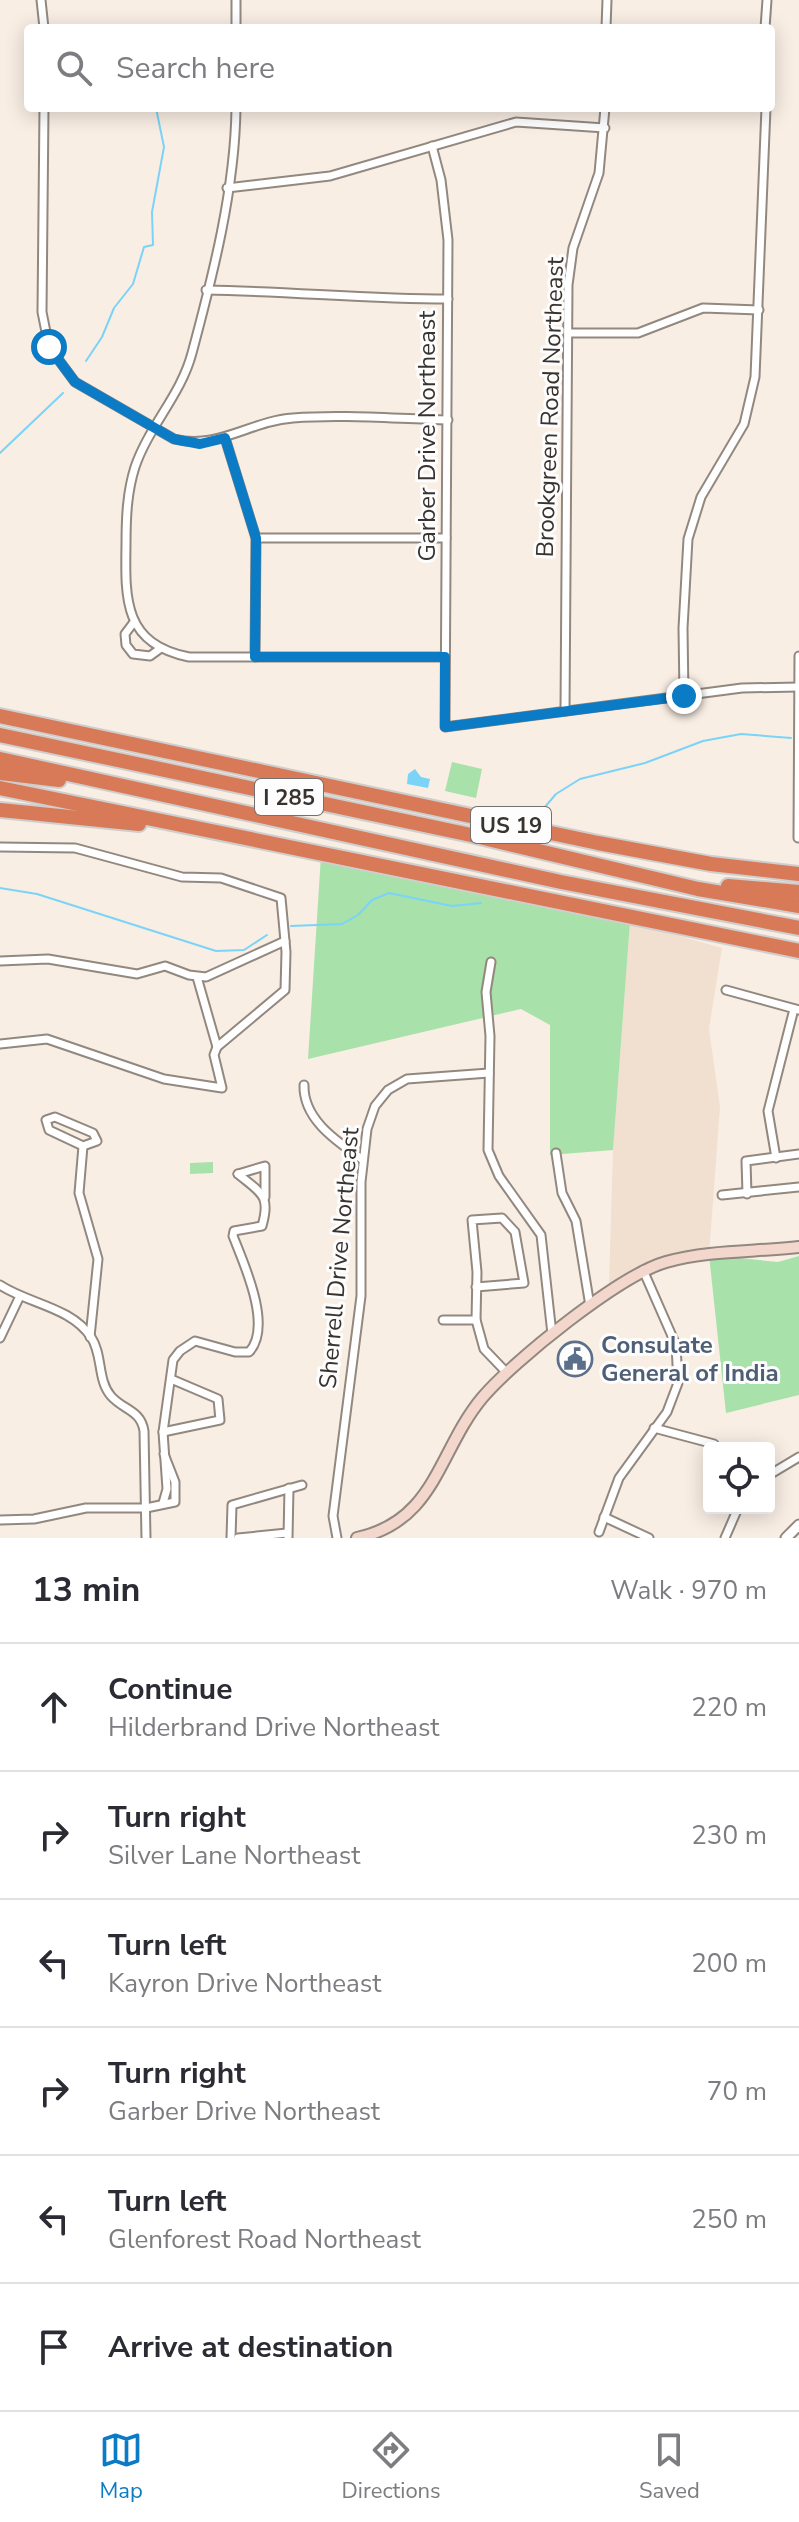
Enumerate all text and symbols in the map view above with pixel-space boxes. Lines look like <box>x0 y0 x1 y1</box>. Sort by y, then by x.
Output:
search box <box>24 24 775 112</box>
icon: search <box>52 46 96 90</box>
text: Search here <box>116 48 275 89</box>
street label: Brookgreen Road Northeast <box>529 256 571 558</box>
street label: Garber Drive Northeast <box>411 310 443 562</box>
route start <box>31 329 67 365</box>
route end <box>666 678 702 714</box>
road number: I 285 <box>255 779 323 815</box>
road number: US 19 <box>471 807 551 843</box>
street label: Sherrell Drive Northeast <box>312 1125 366 1390</box>
place label: Consulate General of India <box>601 1329 779 1389</box>
public building icon: Consulate General of India <box>556 1340 594 1378</box>
map controls <box>703 1442 775 1514</box>
button: locate <box>703 1442 775 1514</box>
text: 13 min <box>32 1567 140 1613</box>
text: Walk · 970 m <box>610 1573 767 1608</box>
text: Continue <box>108 1669 233 1710</box>
icon: ahead <box>32 1685 76 1729</box>
text: 220 m <box>691 1690 767 1725</box>
text: Hilderbrand Drive Northeast <box>108 1710 439 1745</box>
text: Turn right <box>108 1797 246 1838</box>
icon: right <box>32 1813 76 1857</box>
text: 230 m <box>691 1818 767 1853</box>
text: Silver Lane Northeast <box>108 1838 360 1873</box>
text: Turn left <box>108 1925 226 1966</box>
icon: left <box>32 1941 76 1985</box>
text: 200 m <box>691 1946 767 1981</box>
text: Kayron Drive Northeast <box>108 1966 381 2001</box>
text: Turn right <box>108 2053 246 2094</box>
icon: right <box>32 2069 76 2113</box>
text: 70 m <box>707 2074 767 2109</box>
text: Garber Drive Northeast <box>108 2094 380 2129</box>
text: Turn left <box>108 2181 226 2222</box>
icon: left <box>32 2197 76 2241</box>
text: 250 m <box>691 2202 767 2237</box>
text: Glenforest Road Northeast <box>108 2222 421 2257</box>
icon: arrive <box>32 2325 76 2369</box>
text: Arrive at destination <box>108 2327 393 2368</box>
tab: Map <box>99 2428 143 2506</box>
tab: Directions <box>342 2428 441 2506</box>
tab: Saved <box>639 2428 700 2506</box>

